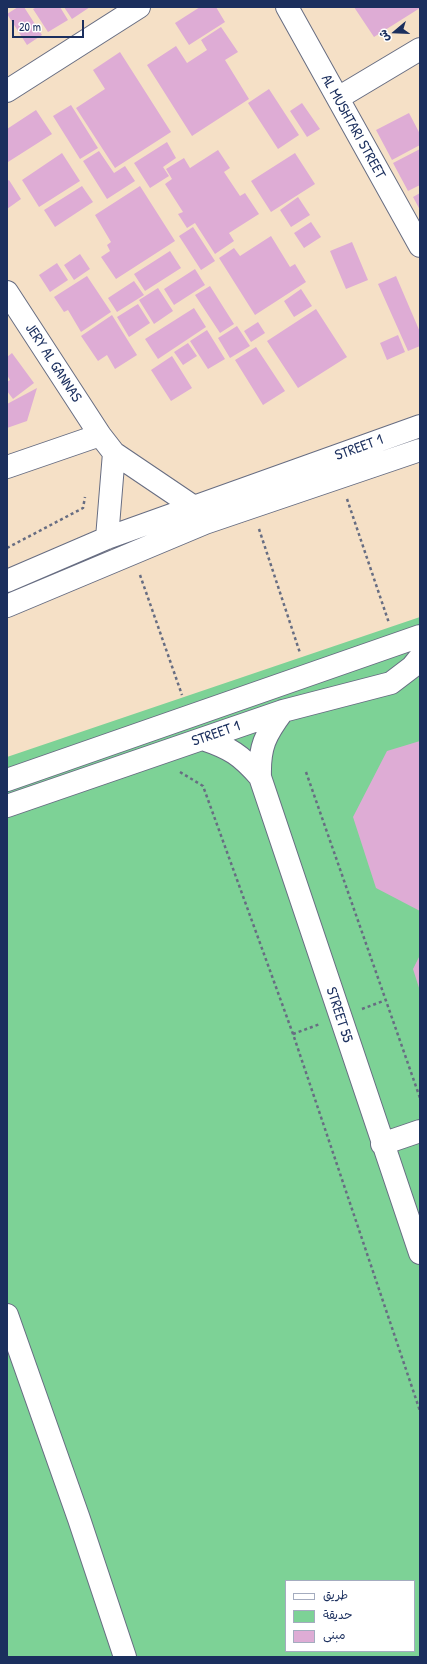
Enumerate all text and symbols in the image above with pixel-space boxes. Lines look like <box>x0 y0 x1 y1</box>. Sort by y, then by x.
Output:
scale bar <box>14 12 86 38</box>
north arrow <box>375 12 415 52</box>
text: 20 m <box>19 18 41 35</box>
text: ش <box>375 28 392 44</box>
street label: AL MUSHTARI STREET <box>317 72 389 182</box>
street label: JERY AL GANNAS <box>21 320 85 406</box>
street label: STREET 1 <box>332 431 386 465</box>
street label: STREET 1 <box>189 717 243 751</box>
street label: STREET 55 <box>322 985 356 1045</box>
legend <box>285 1580 415 1652</box>
text: طريق <box>323 1586 348 1603</box>
text: حديقة <box>323 1606 352 1623</box>
text: مبنى <box>323 1626 346 1643</box>

